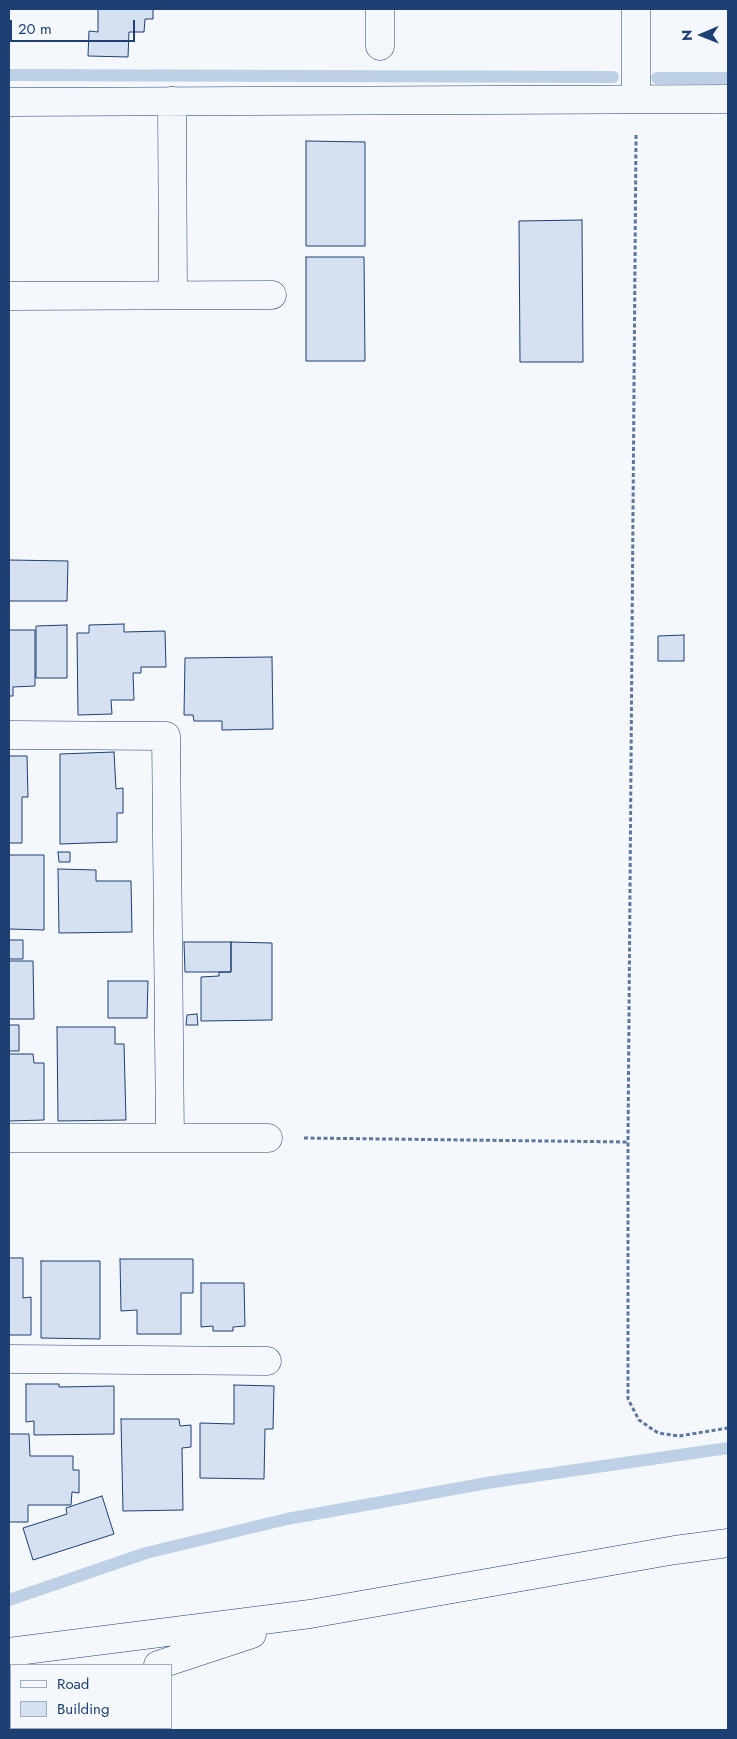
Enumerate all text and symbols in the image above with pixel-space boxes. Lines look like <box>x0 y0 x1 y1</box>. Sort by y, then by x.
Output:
scale bar <box>12 10 138 42</box>
north arrow <box>677 10 727 60</box>
text: 20 m <box>18 18 52 40</box>
text: N <box>677 30 697 41</box>
legend <box>10 1664 172 1729</box>
text: Road <box>57 1673 89 1695</box>
text: Building <box>57 1698 109 1720</box>

